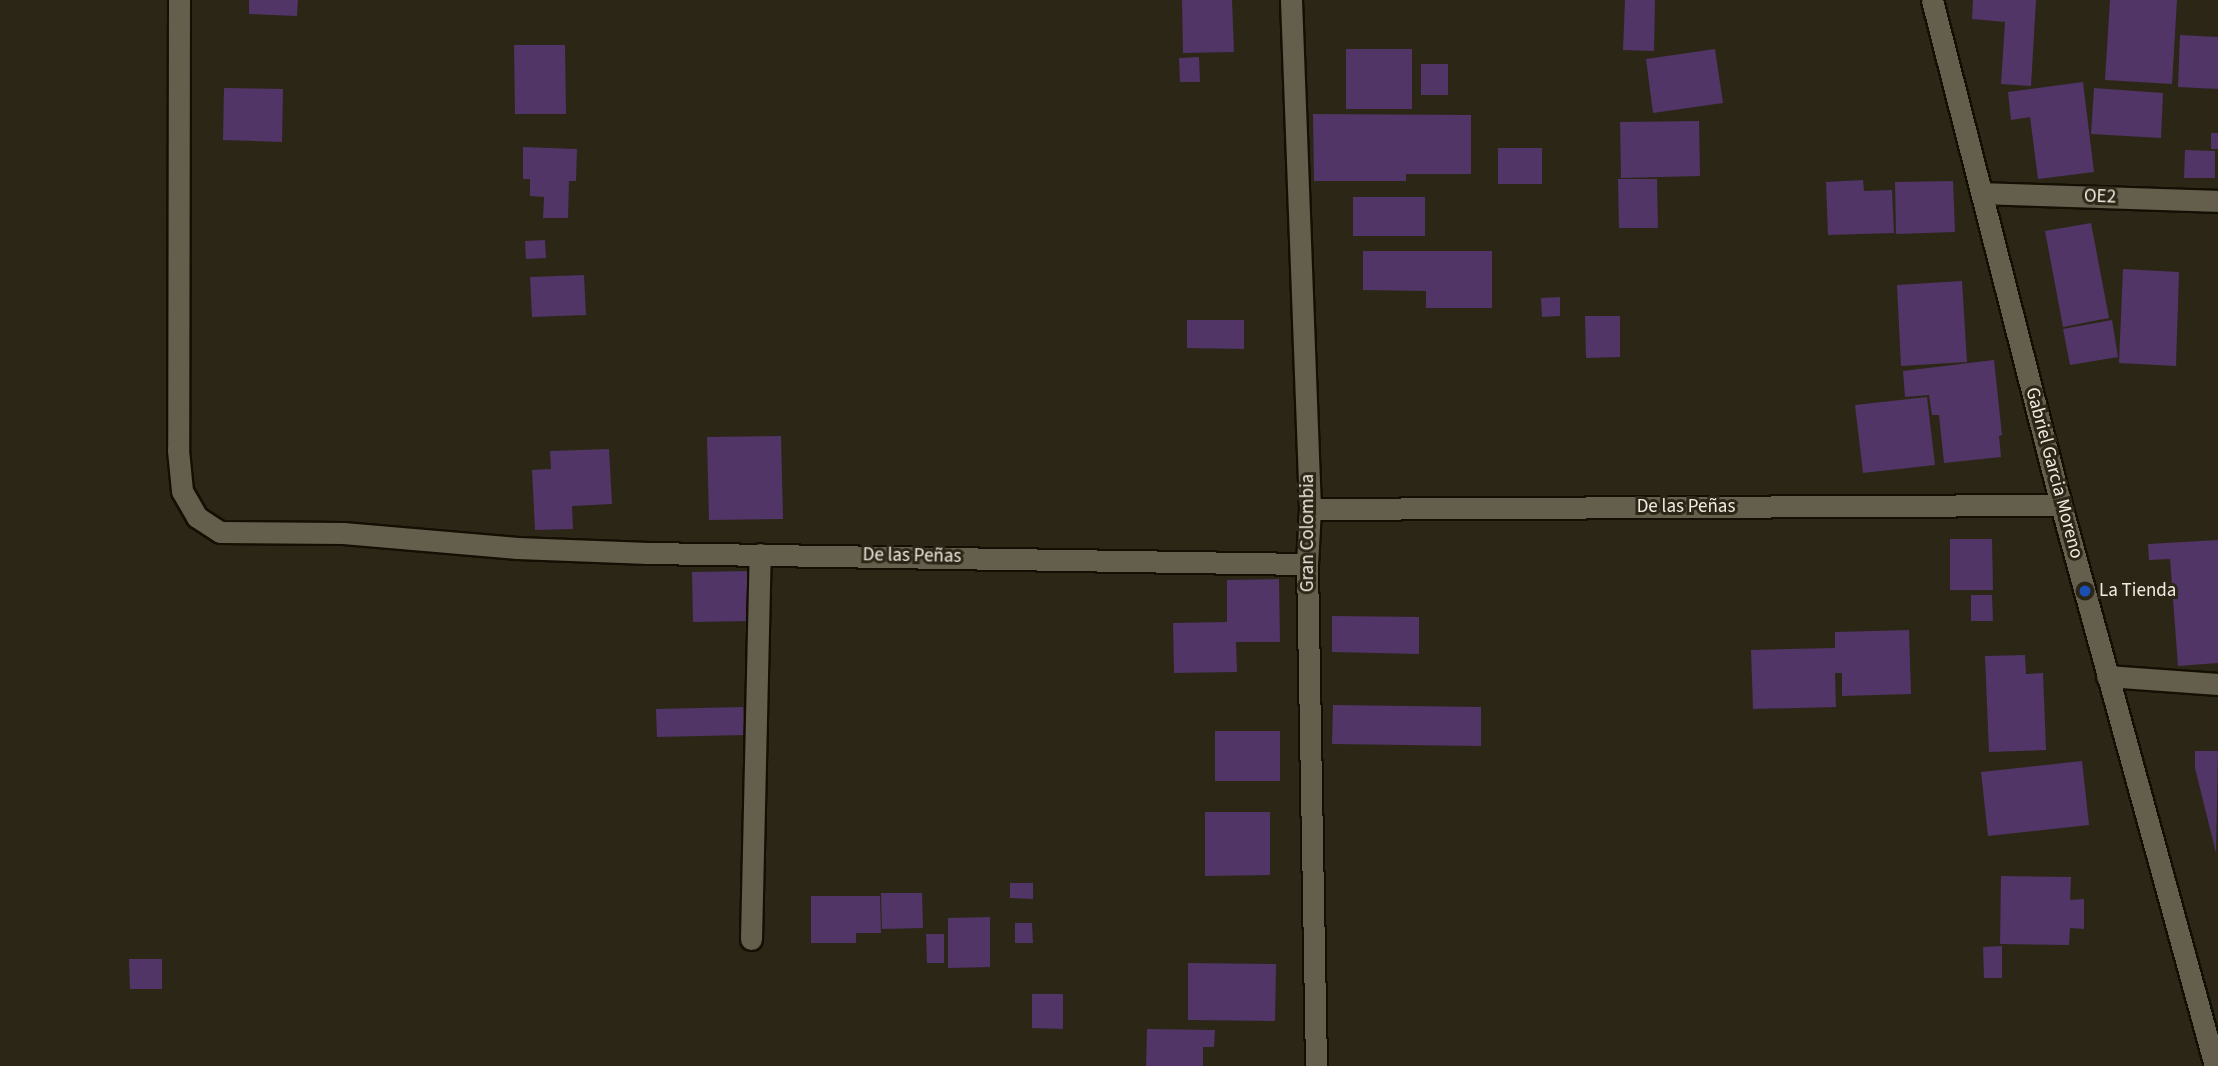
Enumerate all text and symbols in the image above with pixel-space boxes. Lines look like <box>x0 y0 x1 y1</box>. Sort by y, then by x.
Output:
street label: OE2 <box>2084 185 2116 209</box>
street label: Gabriel Garcia Moreno <box>2020 385 2088 561</box>
street label: Gran Colombia <box>1297 474 1319 592</box>
street label: De las Peñas <box>1637 496 1735 518</box>
street label: De las Peñas <box>862 544 962 568</box>
place label: La Tienda <box>2099 580 2176 602</box>
marker: La Tienda <box>2077 583 2093 599</box>

